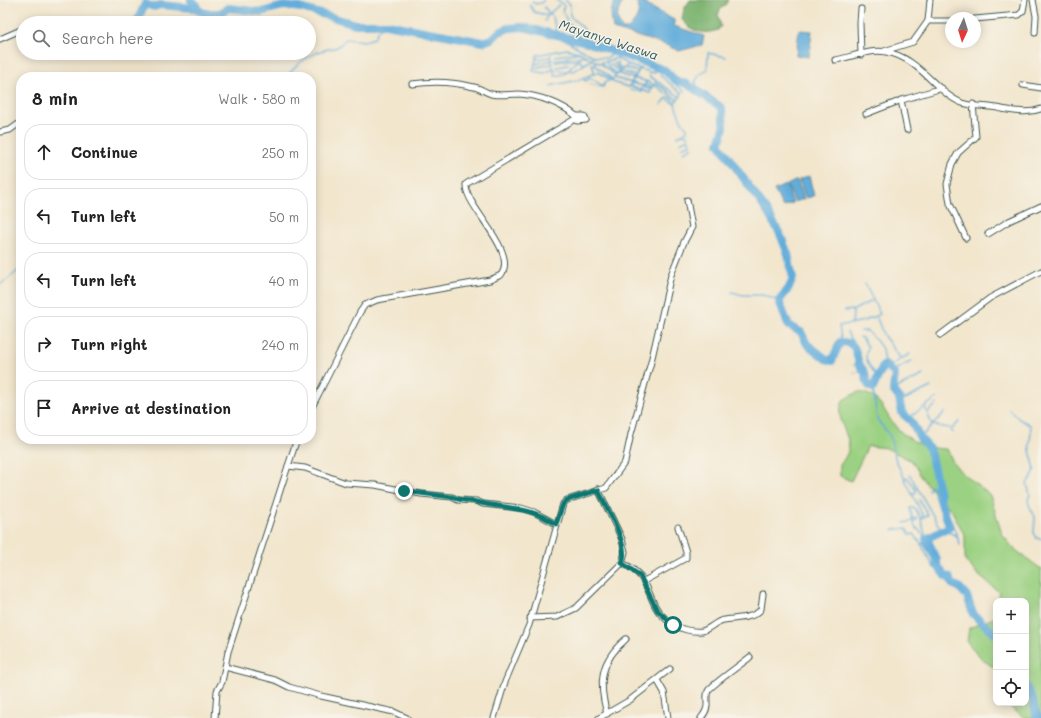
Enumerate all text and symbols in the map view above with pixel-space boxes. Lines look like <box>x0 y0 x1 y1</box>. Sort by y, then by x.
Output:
north arrow <box>945 12 981 48</box>
water label: Mayanya Waswa <box>557 15 661 63</box>
search box <box>16 16 316 60</box>
icon: search <box>30 27 52 49</box>
text: Search here <box>62 28 153 48</box>
text: 8 min <box>32 87 78 109</box>
text: Walk · 580 m <box>218 90 300 107</box>
icon: ahead <box>33 141 55 163</box>
text: Continue <box>71 142 138 162</box>
text: 250 m <box>262 144 299 161</box>
icon: left <box>33 205 55 227</box>
text: Turn left <box>71 206 136 226</box>
text: 50 m <box>269 208 299 225</box>
icon: left <box>33 269 55 291</box>
text: Turn left <box>71 270 136 290</box>
text: 40 m <box>269 272 299 289</box>
icon: right <box>33 333 55 355</box>
text: Turn right <box>71 334 148 354</box>
text: 240 m <box>262 336 299 353</box>
icon: arrive <box>33 397 55 419</box>
text: Arrive at destination <box>71 398 231 418</box>
route end <box>395 482 413 500</box>
map controls <box>993 598 1029 706</box>
button: + <box>993 598 1029 634</box>
route start <box>664 616 682 634</box>
button: − <box>993 634 1029 670</box>
button: locate <box>993 670 1029 706</box>

